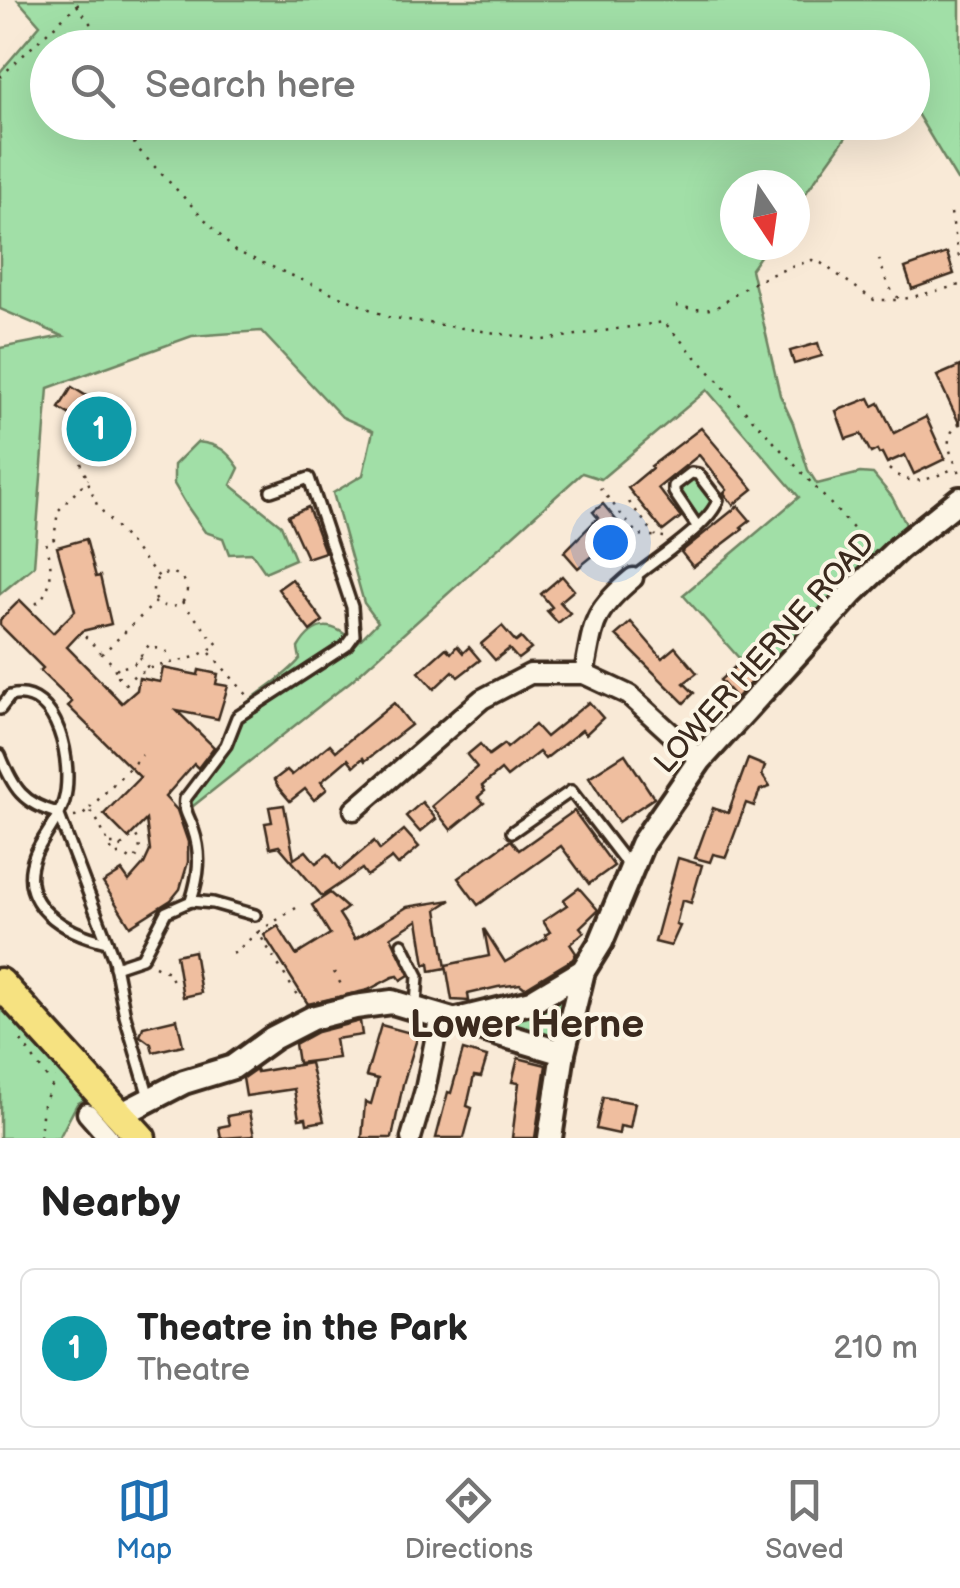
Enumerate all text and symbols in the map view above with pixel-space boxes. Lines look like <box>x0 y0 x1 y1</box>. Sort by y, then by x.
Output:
search box <box>30 30 930 140</box>
icon: search <box>65 58 120 113</box>
text: Search here <box>145 63 356 108</box>
north arrow <box>720 170 810 260</box>
pin: 1 <box>66 392 132 466</box>
your location <box>585 517 636 568</box>
street label: LOWER HERNE ROAD <box>647 525 883 781</box>
district label: Lower Herne <box>410 1001 644 1049</box>
text: Nearby <box>40 1178 180 1229</box>
text: Theatre in the Park <box>137 1306 467 1351</box>
text: 1 <box>68 1329 81 1368</box>
text: 210 m <box>833 1329 918 1368</box>
text: Theatre <box>137 1351 250 1390</box>
tab: Map <box>116 1473 172 1566</box>
tab: Directions <box>404 1473 533 1566</box>
tab: Saved <box>765 1473 844 1566</box>

